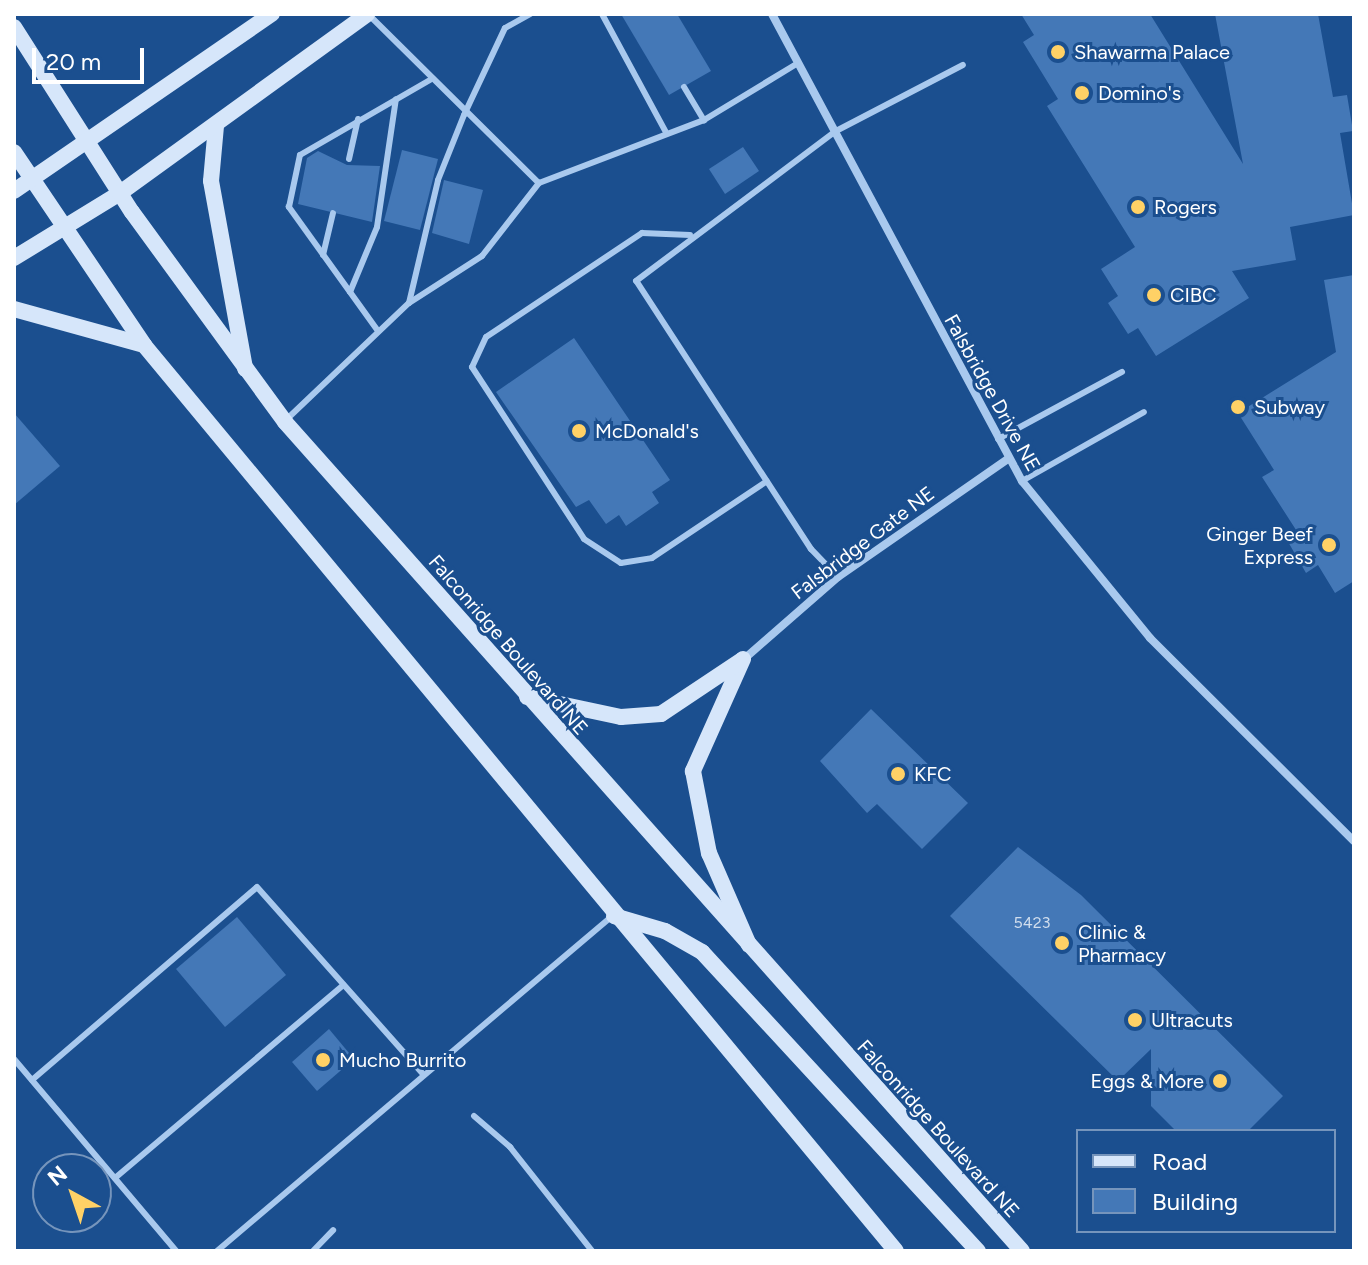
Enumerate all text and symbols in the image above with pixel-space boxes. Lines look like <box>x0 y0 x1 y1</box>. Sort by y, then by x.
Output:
scale bar <box>36 32 148 82</box>
place label: Shawarma Palace <box>1074 40 1230 64</box>
marker: Shawarma Palace <box>1049 43 1067 61</box>
text: 20 m <box>46 47 101 76</box>
place label: Domino's <box>1098 81 1181 105</box>
marker: Domino's <box>1073 84 1091 102</box>
place label: Rogers <box>1154 195 1217 219</box>
marker: Rogers <box>1129 198 1147 216</box>
place label: CIBC <box>1170 283 1216 307</box>
marker: CIBC <box>1145 286 1163 304</box>
street label: Falsbridge Drive NE <box>939 310 1045 476</box>
place label: Subway <box>1254 395 1325 419</box>
marker: Subway <box>1229 398 1247 416</box>
place label: McDonald's <box>595 419 699 443</box>
marker: McDonald's <box>570 422 588 440</box>
street label: Falsbridge Gate NE <box>787 481 939 605</box>
place label: Ginger Beef Express <box>1206 522 1313 569</box>
marker: Ginger Beef Express <box>1320 536 1338 554</box>
street label: Falconridge Boulevard NE <box>423 550 593 740</box>
place label: KFC <box>914 762 951 786</box>
marker: KFC <box>889 765 907 783</box>
house number: 5423 <box>1014 913 1050 933</box>
place label: Clinic & Pharmacy <box>1078 920 1166 967</box>
marker: Clinic & Pharmacy <box>1053 934 1071 952</box>
place label: Ultracuts <box>1151 1008 1233 1032</box>
marker: Ultracuts <box>1126 1011 1144 1029</box>
street label: Falconridge Boulevard NE <box>852 1035 1024 1223</box>
place label: Mucho Burrito <box>339 1048 466 1072</box>
marker: Mucho Burrito <box>314 1051 332 1069</box>
place label: Eggs & More <box>1090 1069 1204 1093</box>
marker: Eggs & More <box>1211 1072 1229 1090</box>
legend <box>1076 1129 1336 1233</box>
text: Road <box>1152 1147 1207 1176</box>
north arrow <box>32 1153 112 1233</box>
text: N <box>42 1160 73 1192</box>
text: Building <box>1152 1187 1238 1216</box>

